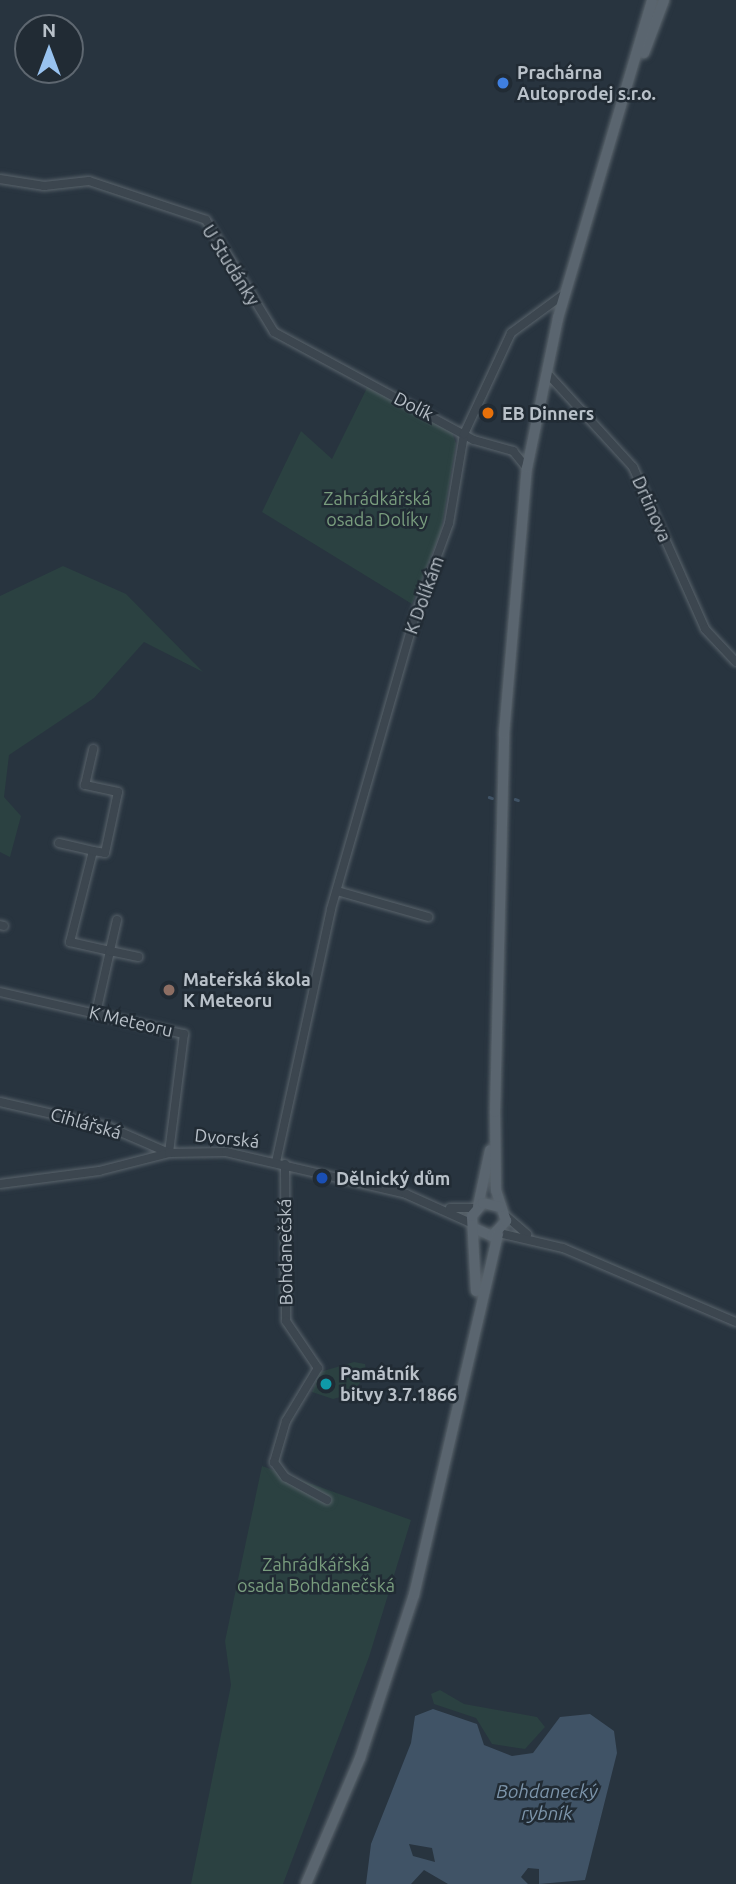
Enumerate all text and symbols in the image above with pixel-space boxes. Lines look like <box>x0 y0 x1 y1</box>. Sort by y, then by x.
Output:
north arrow <box>14 14 84 84</box>
text: N <box>42 19 56 41</box>
place label: Prachárna Autoprodej s.r.o. <box>517 62 656 104</box>
marker: Prachárna Autoprodej s.r.o. <box>495 75 511 91</box>
street label: U Studánky <box>198 221 264 309</box>
street label: Dolík <box>391 387 437 425</box>
place label: EB Dinners <box>502 402 594 424</box>
marker: EB Dinners <box>480 405 496 421</box>
street label: Drtinova <box>628 473 676 545</box>
park label: Zahrádkářská osada Dolíky <box>323 488 431 530</box>
street label: K Dolíkám <box>400 553 448 637</box>
place label: Mateřská škola K Meteoru <box>183 969 311 1012</box>
marker: Mateřská škola K Meteoru <box>161 982 177 998</box>
street label: K Meteoru <box>87 1001 175 1041</box>
street label: Cihlářská <box>48 1103 124 1143</box>
street label: Dvorská <box>194 1124 260 1152</box>
place label: Dělnický dům <box>336 1167 450 1189</box>
marker: Dělnický dům <box>314 1170 330 1186</box>
street label: Bohdanečská <box>273 1198 297 1306</box>
place label: Památník bitvy 3.7.1866 <box>340 1363 457 1406</box>
marker: Památník bitvy 3.7.1866 <box>318 1376 334 1392</box>
park label: Zahrádkářská osada Bohdanečská <box>237 1554 395 1596</box>
water label: Bohdanecký rybník <box>496 1781 598 1825</box>

